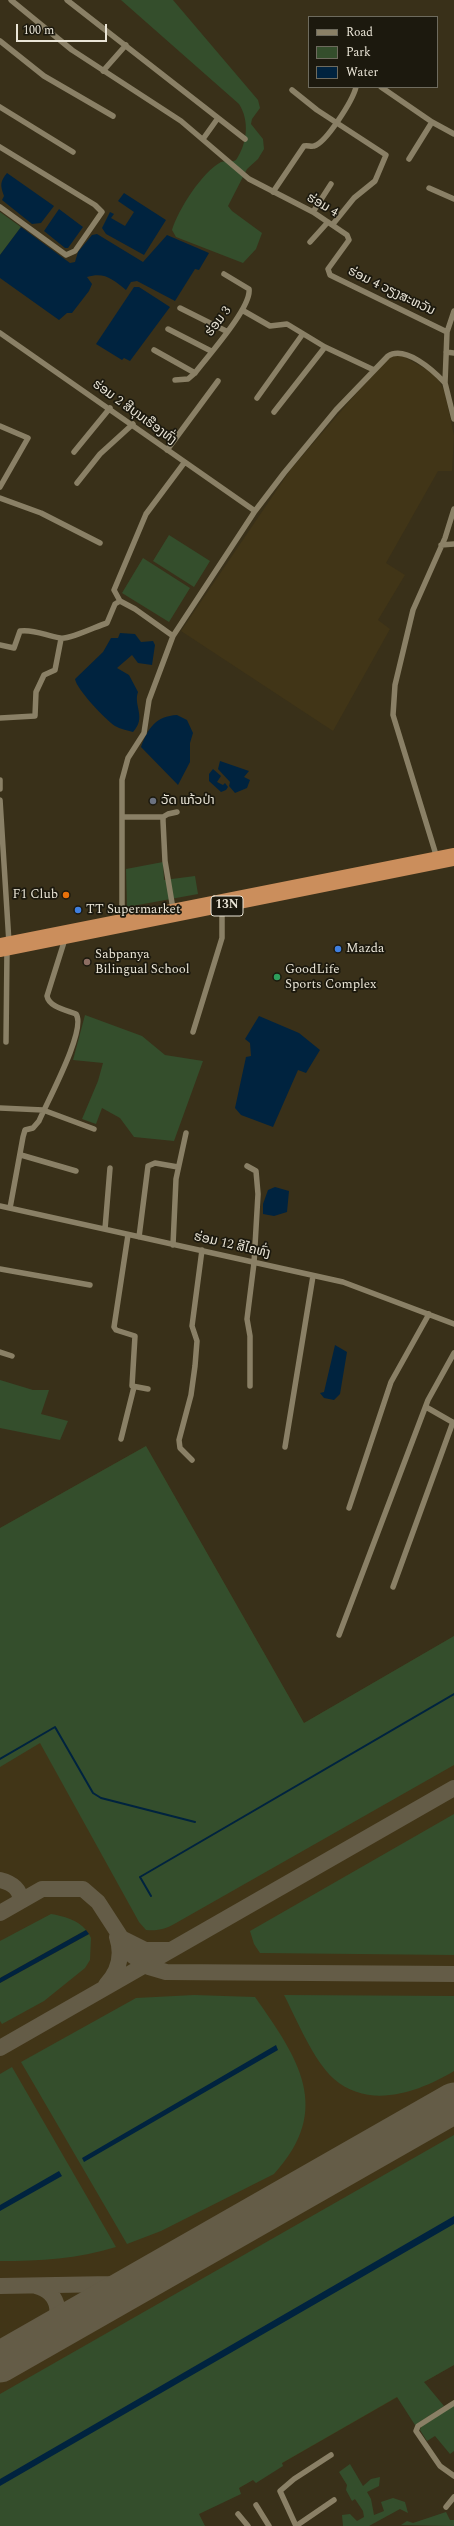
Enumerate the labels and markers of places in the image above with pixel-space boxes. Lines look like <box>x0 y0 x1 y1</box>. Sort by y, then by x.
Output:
place label: ວັດ ແກ້ວປ່າ <box>161 793 215 809</box>
marker: ວັດ ແກ້ວປ່າ <box>148 796 158 806</box>
place label: F1 Club <box>12 887 58 903</box>
marker: F1 Club <box>61 890 71 900</box>
place label: TT Supermarket <box>86 902 181 918</box>
marker: TT Supermarket <box>73 905 83 915</box>
place label: Mazda <box>346 941 384 957</box>
marker: Mazda <box>333 944 343 954</box>
place label: Sabpanya Bilingual School <box>95 947 190 978</box>
marker: Sabpanya Bilingual School <box>82 957 92 967</box>
place label: GoodLife Sports Complex <box>285 962 376 993</box>
marker: GoodLife Sports Complex <box>272 972 282 982</box>

